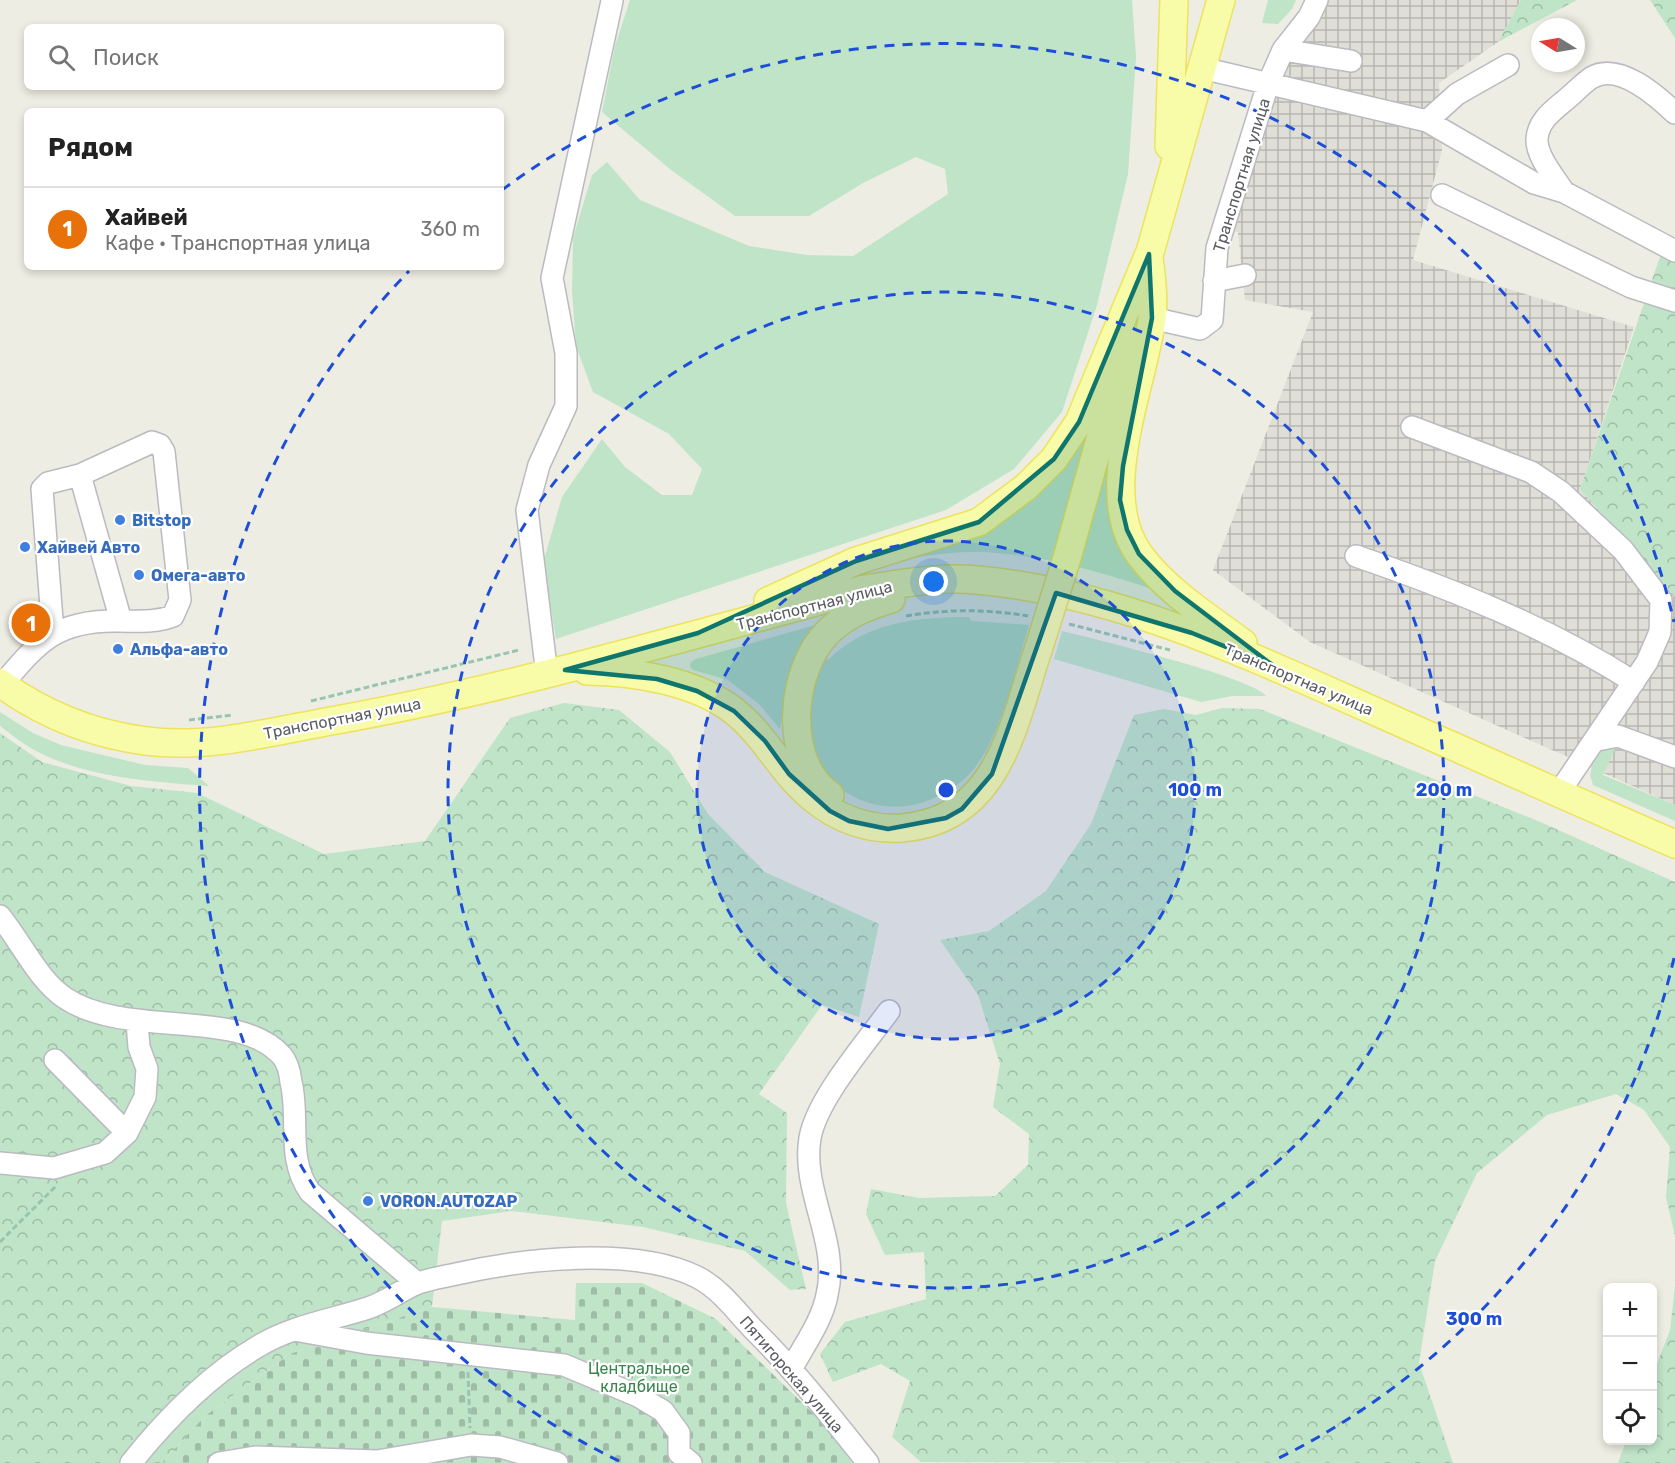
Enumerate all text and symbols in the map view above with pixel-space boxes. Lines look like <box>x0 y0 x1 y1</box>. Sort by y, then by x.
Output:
north arrow <box>1531 18 1585 72</box>
search box <box>24 24 504 90</box>
icon: search <box>45 41 78 74</box>
text: Поиск <box>93 44 159 71</box>
street label: Транспортная улица <box>1209 96 1274 254</box>
text: Рядом <box>48 132 133 163</box>
text: Хайвей <box>105 204 188 231</box>
text: 1 <box>63 217 72 241</box>
text: 360 m <box>421 217 480 241</box>
text: Кафе · Транспортная улица <box>105 231 371 255</box>
place label: Bitstop <box>132 511 191 530</box>
marker: Bitstop <box>113 513 127 527</box>
place label: Хайвей Авто <box>37 538 140 557</box>
marker: Хайвей Авто <box>18 540 32 554</box>
place label: Омега-авто <box>151 566 246 585</box>
your location <box>919 567 948 596</box>
marker: Омега-авто <box>132 568 146 582</box>
street label: Транспортная улица <box>734 577 894 634</box>
pin: 1 <box>12 600 51 646</box>
street label: Транспортная улица <box>1222 639 1376 719</box>
place label: Альфа-авто <box>130 640 228 659</box>
marker: Альфа-авто <box>111 642 125 656</box>
street label: Транспортная улица <box>262 694 422 743</box>
text: 100 m <box>1168 779 1222 801</box>
text: 200 m <box>1416 779 1472 801</box>
centre of rings <box>936 780 956 800</box>
place label: VORON.AUTOZAP <box>380 1192 517 1211</box>
marker: VORON.AUTOZAP <box>361 1194 375 1208</box>
map controls <box>1603 1283 1657 1445</box>
button: + <box>1603 1283 1657 1337</box>
text: 300 m <box>1446 1308 1502 1330</box>
street label: Пятигорская улица <box>736 1312 847 1437</box>
button: − <box>1603 1337 1657 1391</box>
park label: Центральное кладбище <box>588 1359 690 1396</box>
button: locate <box>1603 1391 1657 1445</box>

